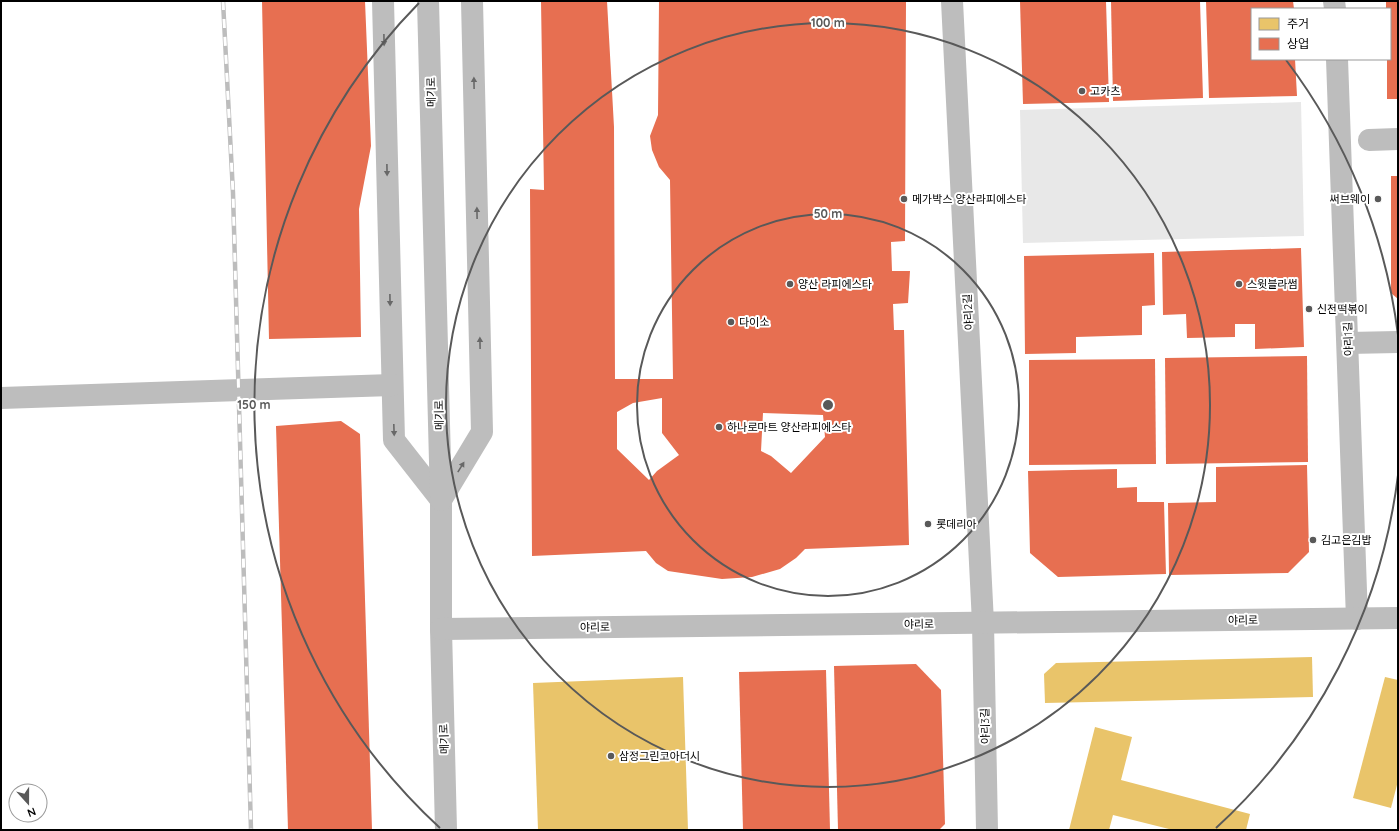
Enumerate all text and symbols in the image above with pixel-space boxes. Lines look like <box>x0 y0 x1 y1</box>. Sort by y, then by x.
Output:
legend <box>1251 8 1391 60</box>
text: 100 m <box>811 15 845 30</box>
text: 주거 <box>1287 16 1309 31</box>
one-way arrow <box>381 34 387 47</box>
text: 상업 <box>1287 36 1309 51</box>
one-way arrow <box>471 76 477 89</box>
street label: 메기로 <box>424 77 438 107</box>
place label: 고카츠 <box>1090 84 1120 98</box>
marker: 고카츠 <box>1077 86 1087 96</box>
one-way arrow <box>384 164 390 177</box>
place label: 메가박스 양산라피에스타 <box>912 192 1026 206</box>
place label: 써브웨이 <box>1330 192 1370 206</box>
marker: 메가박스 양산라피에스타 <box>899 194 909 204</box>
marker: 써브웨이 <box>1373 194 1383 204</box>
one-way arrow <box>474 206 480 219</box>
text: 50 m <box>814 206 842 221</box>
place label: 양산 라피에스타 <box>798 277 872 291</box>
place label: 스윗블라썸 <box>1247 277 1298 291</box>
marker: 양산 라피에스타 <box>785 279 795 289</box>
marker: 스윗블라썸 <box>1234 279 1244 289</box>
street label: 야리2길 <box>960 293 976 331</box>
one-way arrow <box>387 294 393 307</box>
place label: 신전떡볶이 <box>1317 302 1368 316</box>
marker: 신전떡볶이 <box>1304 304 1314 314</box>
place label: 다이소 <box>739 315 769 329</box>
marker: 다이소 <box>726 317 736 327</box>
street label: 야리1길 <box>1340 322 1356 356</box>
one-way arrow <box>477 336 483 349</box>
text: 150 m <box>237 397 271 412</box>
centre of rings <box>821 398 835 412</box>
street label: 메기로 <box>432 400 446 430</box>
place label: 하나로마트 양산라피에스타 <box>727 420 851 434</box>
marker: 하나로마트 양산라피에스타 <box>714 422 724 432</box>
one-way arrow <box>391 424 397 437</box>
one-way arrow <box>457 461 465 472</box>
place label: 롯데리아 <box>936 517 976 531</box>
marker: 롯데리아 <box>923 519 933 529</box>
place label: 김고은김밥 <box>1321 533 1372 547</box>
marker: 김고은김밥 <box>1308 535 1318 545</box>
street label: 야리로 <box>1228 613 1258 627</box>
street label: 야리로 <box>904 617 934 631</box>
street label: 야리로 <box>580 620 610 634</box>
street label: 야리3길 <box>978 708 992 744</box>
street label: 메기로 <box>436 724 452 754</box>
place label: 삼정그린코아더시 <box>619 749 700 763</box>
marker: 삼정그린코아더시 <box>606 751 616 761</box>
north arrow <box>8 783 48 823</box>
text: N <box>25 804 38 820</box>

